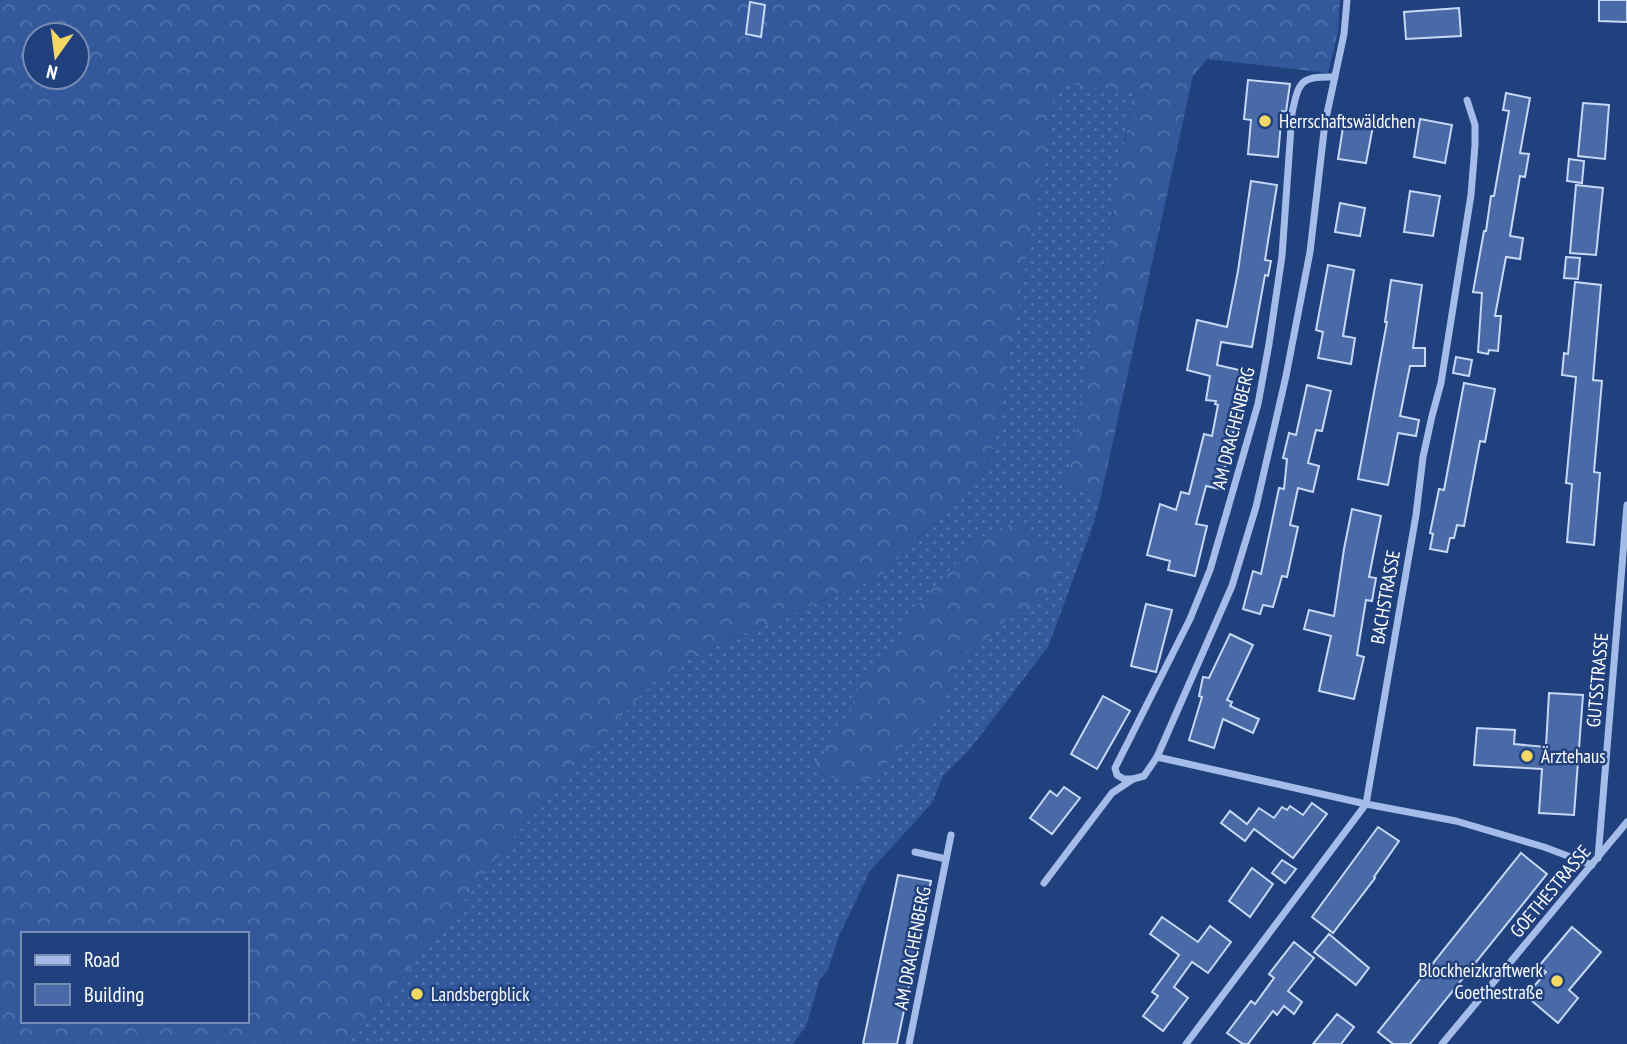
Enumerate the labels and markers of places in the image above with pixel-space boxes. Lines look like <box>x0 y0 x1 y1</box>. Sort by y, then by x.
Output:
place label: Herrschaftswäldchen <box>1279 109 1416 133</box>
marker: Herrschaftswäldchen <box>1257 113 1273 129</box>
place label: Ärztehaus <box>1541 744 1606 768</box>
marker: Ärztehaus <box>1519 748 1535 764</box>
place label: Blockheizkraftwerk Goethestraße <box>1419 958 1544 1004</box>
marker: Blockheizkraftwerk Goethestraße <box>1549 973 1565 989</box>
place label: Landsbergblick <box>431 982 530 1006</box>
marker: Landsbergblick <box>409 986 425 1002</box>

